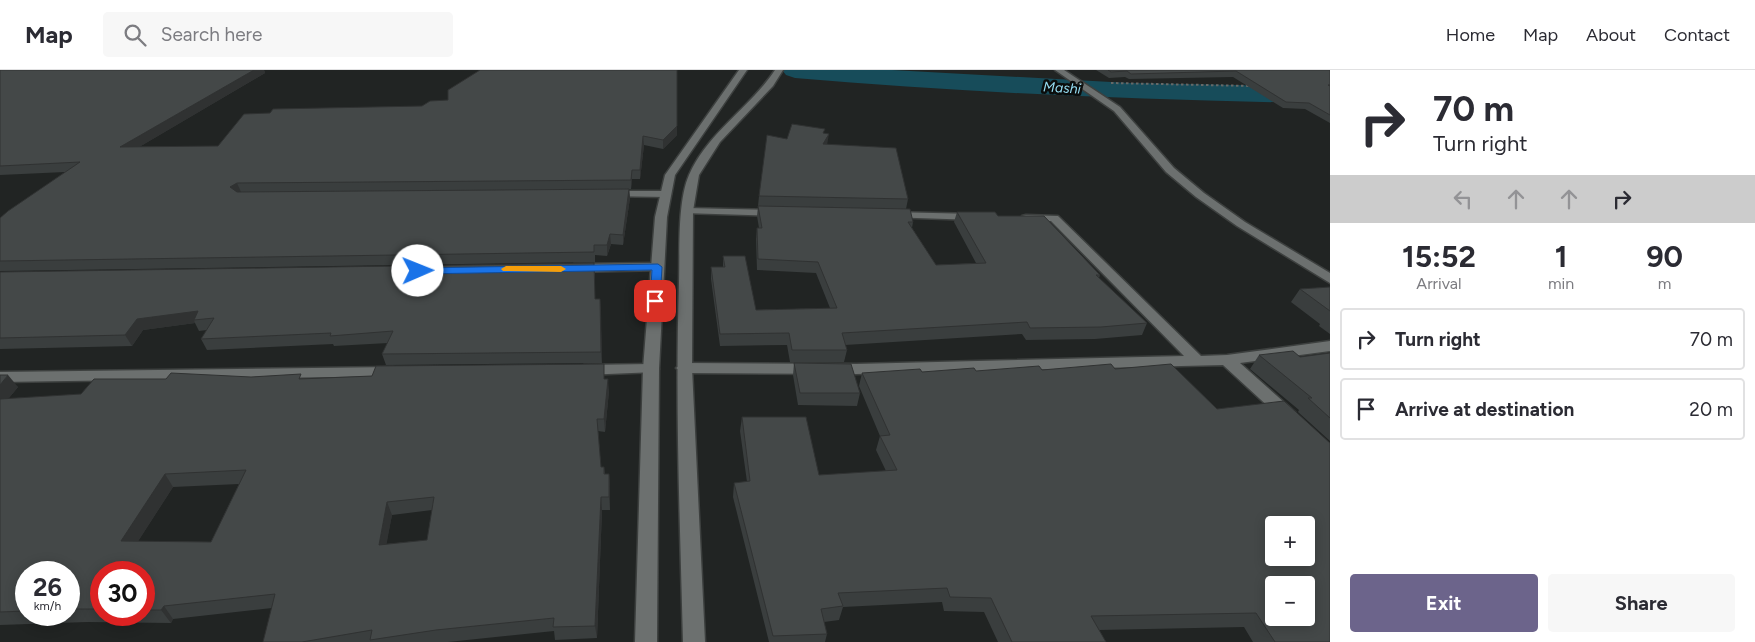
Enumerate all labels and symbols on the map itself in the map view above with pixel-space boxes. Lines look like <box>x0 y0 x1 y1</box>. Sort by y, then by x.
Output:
water label: Mashi <box>1043 78 1082 98</box>
position arrow <box>391 244 443 296</box>
pin <box>634 280 676 322</box>
speed limit sign: 30 <box>90 561 155 626</box>

